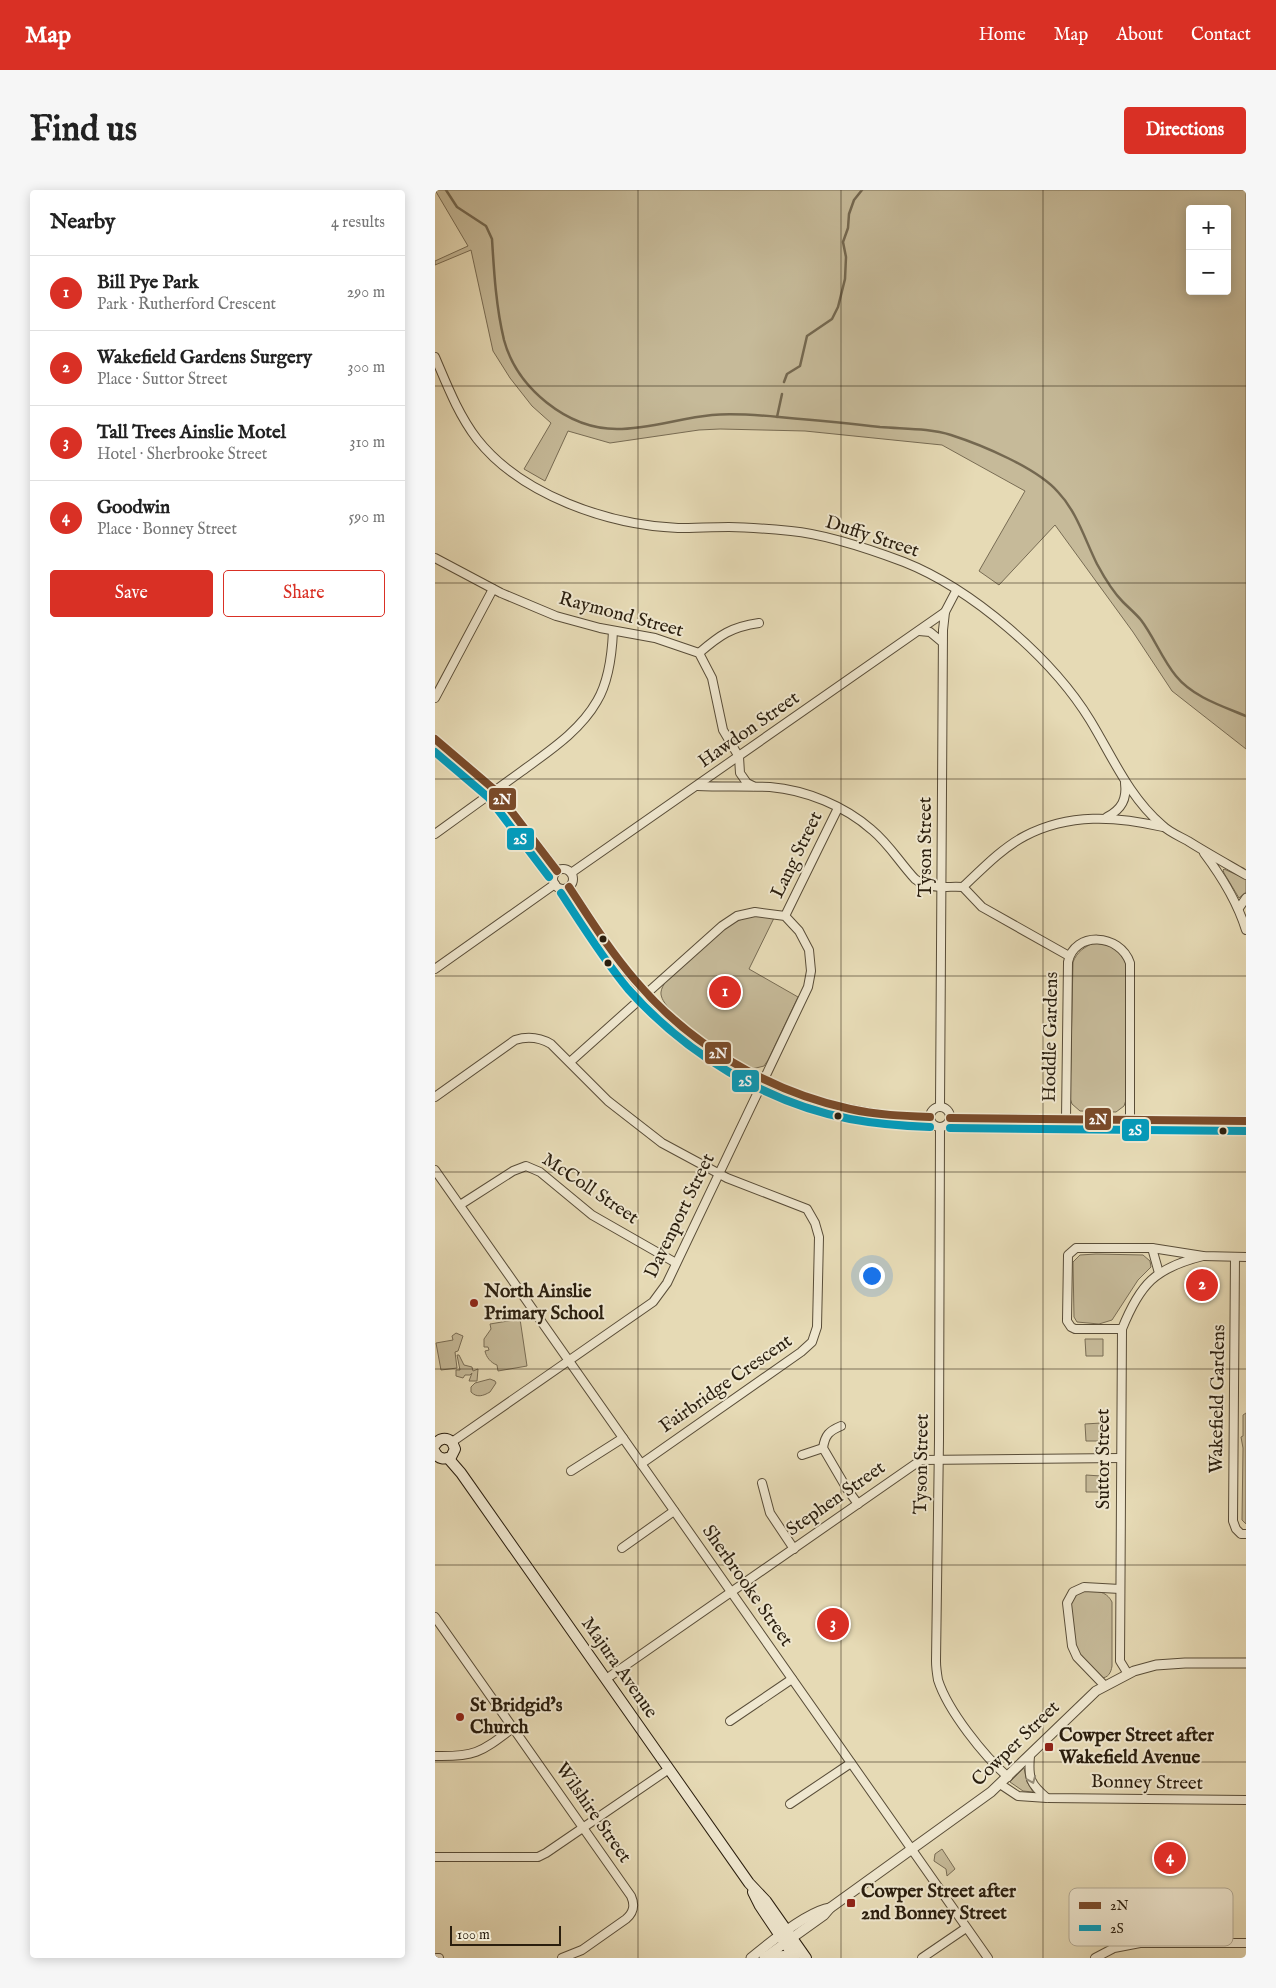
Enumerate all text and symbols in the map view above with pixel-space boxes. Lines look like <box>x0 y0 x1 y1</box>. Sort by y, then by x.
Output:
text: Map <box>25 20 71 51</box>
text: Home <box>979 24 1026 47</box>
text: Map <box>1054 24 1088 47</box>
text: About <box>1116 24 1163 47</box>
text: Contact <box>1191 24 1251 47</box>
button: Directions <box>1124 107 1246 154</box>
text: Find us <box>30 108 137 153</box>
map controls <box>1186 205 1231 295</box>
button: + <box>1186 205 1231 250</box>
text: Nearby <box>50 209 115 236</box>
text: 4 results <box>331 213 385 233</box>
button: − <box>1186 250 1231 295</box>
text: Bill Pye Park <box>97 271 199 295</box>
text: 1 <box>63 283 69 303</box>
text: 290 m <box>347 283 385 303</box>
text: Park · Rutherford Crescent <box>97 295 276 315</box>
text: Wakefield Gardens Surgery <box>97 346 312 370</box>
text: 2 <box>62 358 70 378</box>
text: 300 m <box>347 358 385 378</box>
text: Place · Suttor Street <box>97 370 227 390</box>
text: Tall Trees Ainslie Motel <box>97 421 286 445</box>
text: 3 <box>63 433 69 453</box>
text: 310 m <box>349 433 385 453</box>
text: Hotel · Sherbrooke Street <box>97 445 267 465</box>
text: Goodwin <box>97 496 170 520</box>
text: 4 <box>62 508 70 528</box>
text: 590 m <box>349 508 385 528</box>
street label: Duffy Street <box>822 511 922 564</box>
text: Place · Bonney Street <box>97 520 237 540</box>
button: Save <box>50 570 213 617</box>
button: Share <box>223 570 385 617</box>
street label: Raymond Street <box>556 587 686 643</box>
street label: Hawdon Street <box>694 686 805 774</box>
line badge: 2N <box>488 787 517 811</box>
text: 2N <box>493 791 511 809</box>
street label: Tyson Street <box>914 796 938 897</box>
street label: Lang Street <box>766 807 828 902</box>
line badge: 2S <box>506 827 535 851</box>
text: 2S <box>513 831 527 849</box>
unlabelled marker <box>598 934 608 944</box>
unlabelled marker <box>603 958 613 968</box>
street label: Hoddle Gardens <box>1038 972 1064 1102</box>
pin: 1 <box>709 973 741 1011</box>
line badge: 2N <box>704 1041 732 1065</box>
text: 2N <box>709 1045 727 1063</box>
line badge: 2S <box>731 1069 760 1093</box>
text: 2S <box>738 1073 752 1091</box>
line badge: 2N <box>1084 1107 1112 1131</box>
unlabelled marker <box>833 1111 843 1121</box>
text: 2N <box>1089 1111 1107 1129</box>
line badge: 2S <box>1121 1118 1150 1142</box>
text: 2S <box>1128 1122 1142 1140</box>
unlabelled marker <box>1218 1126 1228 1136</box>
street label: McColl Street <box>537 1148 643 1230</box>
street label: Davenport Street <box>639 1149 721 1282</box>
your location <box>859 1263 885 1289</box>
pin: 2 <box>1186 1266 1218 1304</box>
place label: North Ainslie Primary School <box>483 1280 605 1326</box>
marker: North Ainslie Primary School <box>468 1297 480 1309</box>
street label: Wakefield Gardens <box>1205 1324 1231 1474</box>
street label: Fairbridge Crescent <box>655 1329 797 1439</box>
street label: Suttor Street <box>1092 1408 1116 1510</box>
street label: Tyson Street <box>909 1413 935 1515</box>
street label: Stephen Street <box>782 1456 891 1542</box>
street label: Sherbrooke Street <box>696 1521 798 1652</box>
pin: 3 <box>817 1605 849 1643</box>
street label: Majura Avenue <box>575 1613 663 1723</box>
place label: St Bridgid's Church <box>470 1694 563 1740</box>
street label: Cowper Street <box>967 1696 1065 1792</box>
marker: St Bridgid's Church <box>454 1711 466 1723</box>
place label: Cowper Street after Wakefield Avenue <box>1058 1724 1215 1770</box>
marker: Cowper Street after Wakefield Avenue <box>1043 1741 1055 1753</box>
street label: Wilshire Street <box>550 1758 637 1868</box>
street label: Bonney Street <box>1091 1770 1204 1796</box>
one-way arrow <box>1026 1775 1036 1784</box>
pin: 4 <box>1154 1839 1186 1877</box>
place label: Cowper Street after 2nd Bonney Street <box>861 1880 1017 1926</box>
legend <box>1069 1888 1233 1946</box>
marker: Cowper Street after 2nd Bonney Street <box>845 1897 857 1909</box>
text: 2N <box>1110 1897 1129 1915</box>
text: 2S <box>1110 1920 1124 1938</box>
scale bar <box>450 1923 561 1946</box>
text: 100 m <box>457 1926 490 1944</box>

